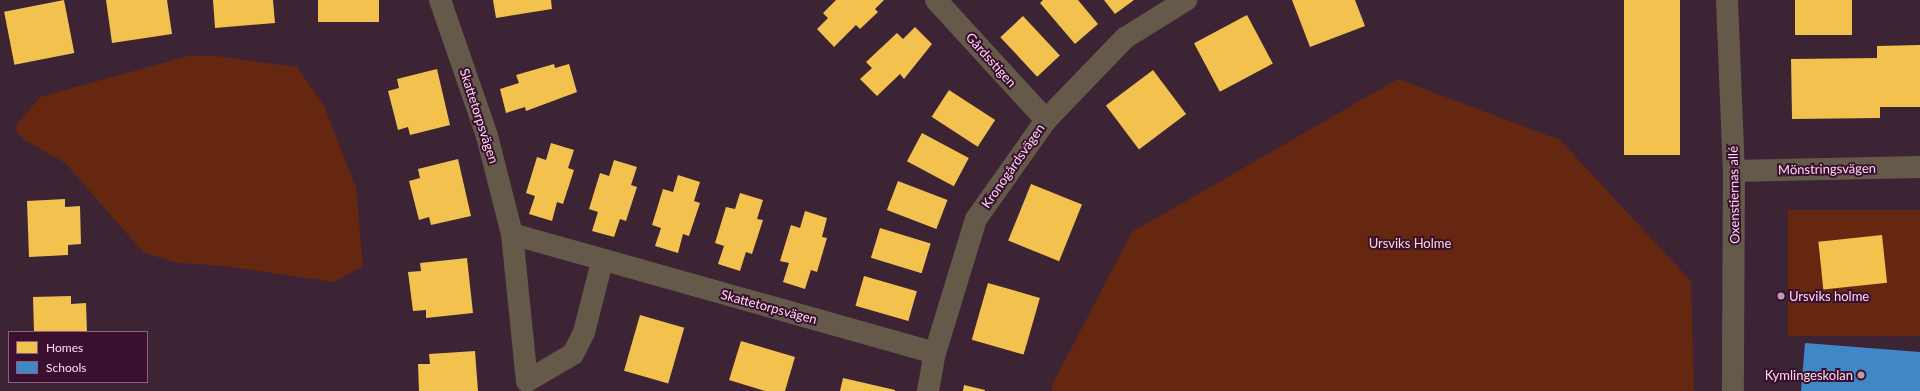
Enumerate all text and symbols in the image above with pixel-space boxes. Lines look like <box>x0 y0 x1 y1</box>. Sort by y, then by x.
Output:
street label: Gårdsstigen <box>963 30 1019 90</box>
street label: Skattetorpsvägen <box>456 67 502 165</box>
street label: Kronogårdsvägen <box>978 121 1048 211</box>
street label: Oxenstiernas allé <box>1725 146 1743 244</box>
street label: Mönstringsvägen <box>1778 160 1876 178</box>
park label: Ursviks Holme <box>1369 235 1451 251</box>
street label: Skattetorpsvägen <box>719 287 819 327</box>
place label: Ursviks holme <box>1789 288 1869 304</box>
marker: Ursviks holme <box>1776 291 1786 301</box>
legend <box>8 331 148 383</box>
text: Homes <box>46 340 83 355</box>
text: Schools <box>46 360 87 375</box>
place label: Kymlingeskolan <box>1765 367 1853 383</box>
marker: Kymlingeskolan <box>1856 370 1866 380</box>

